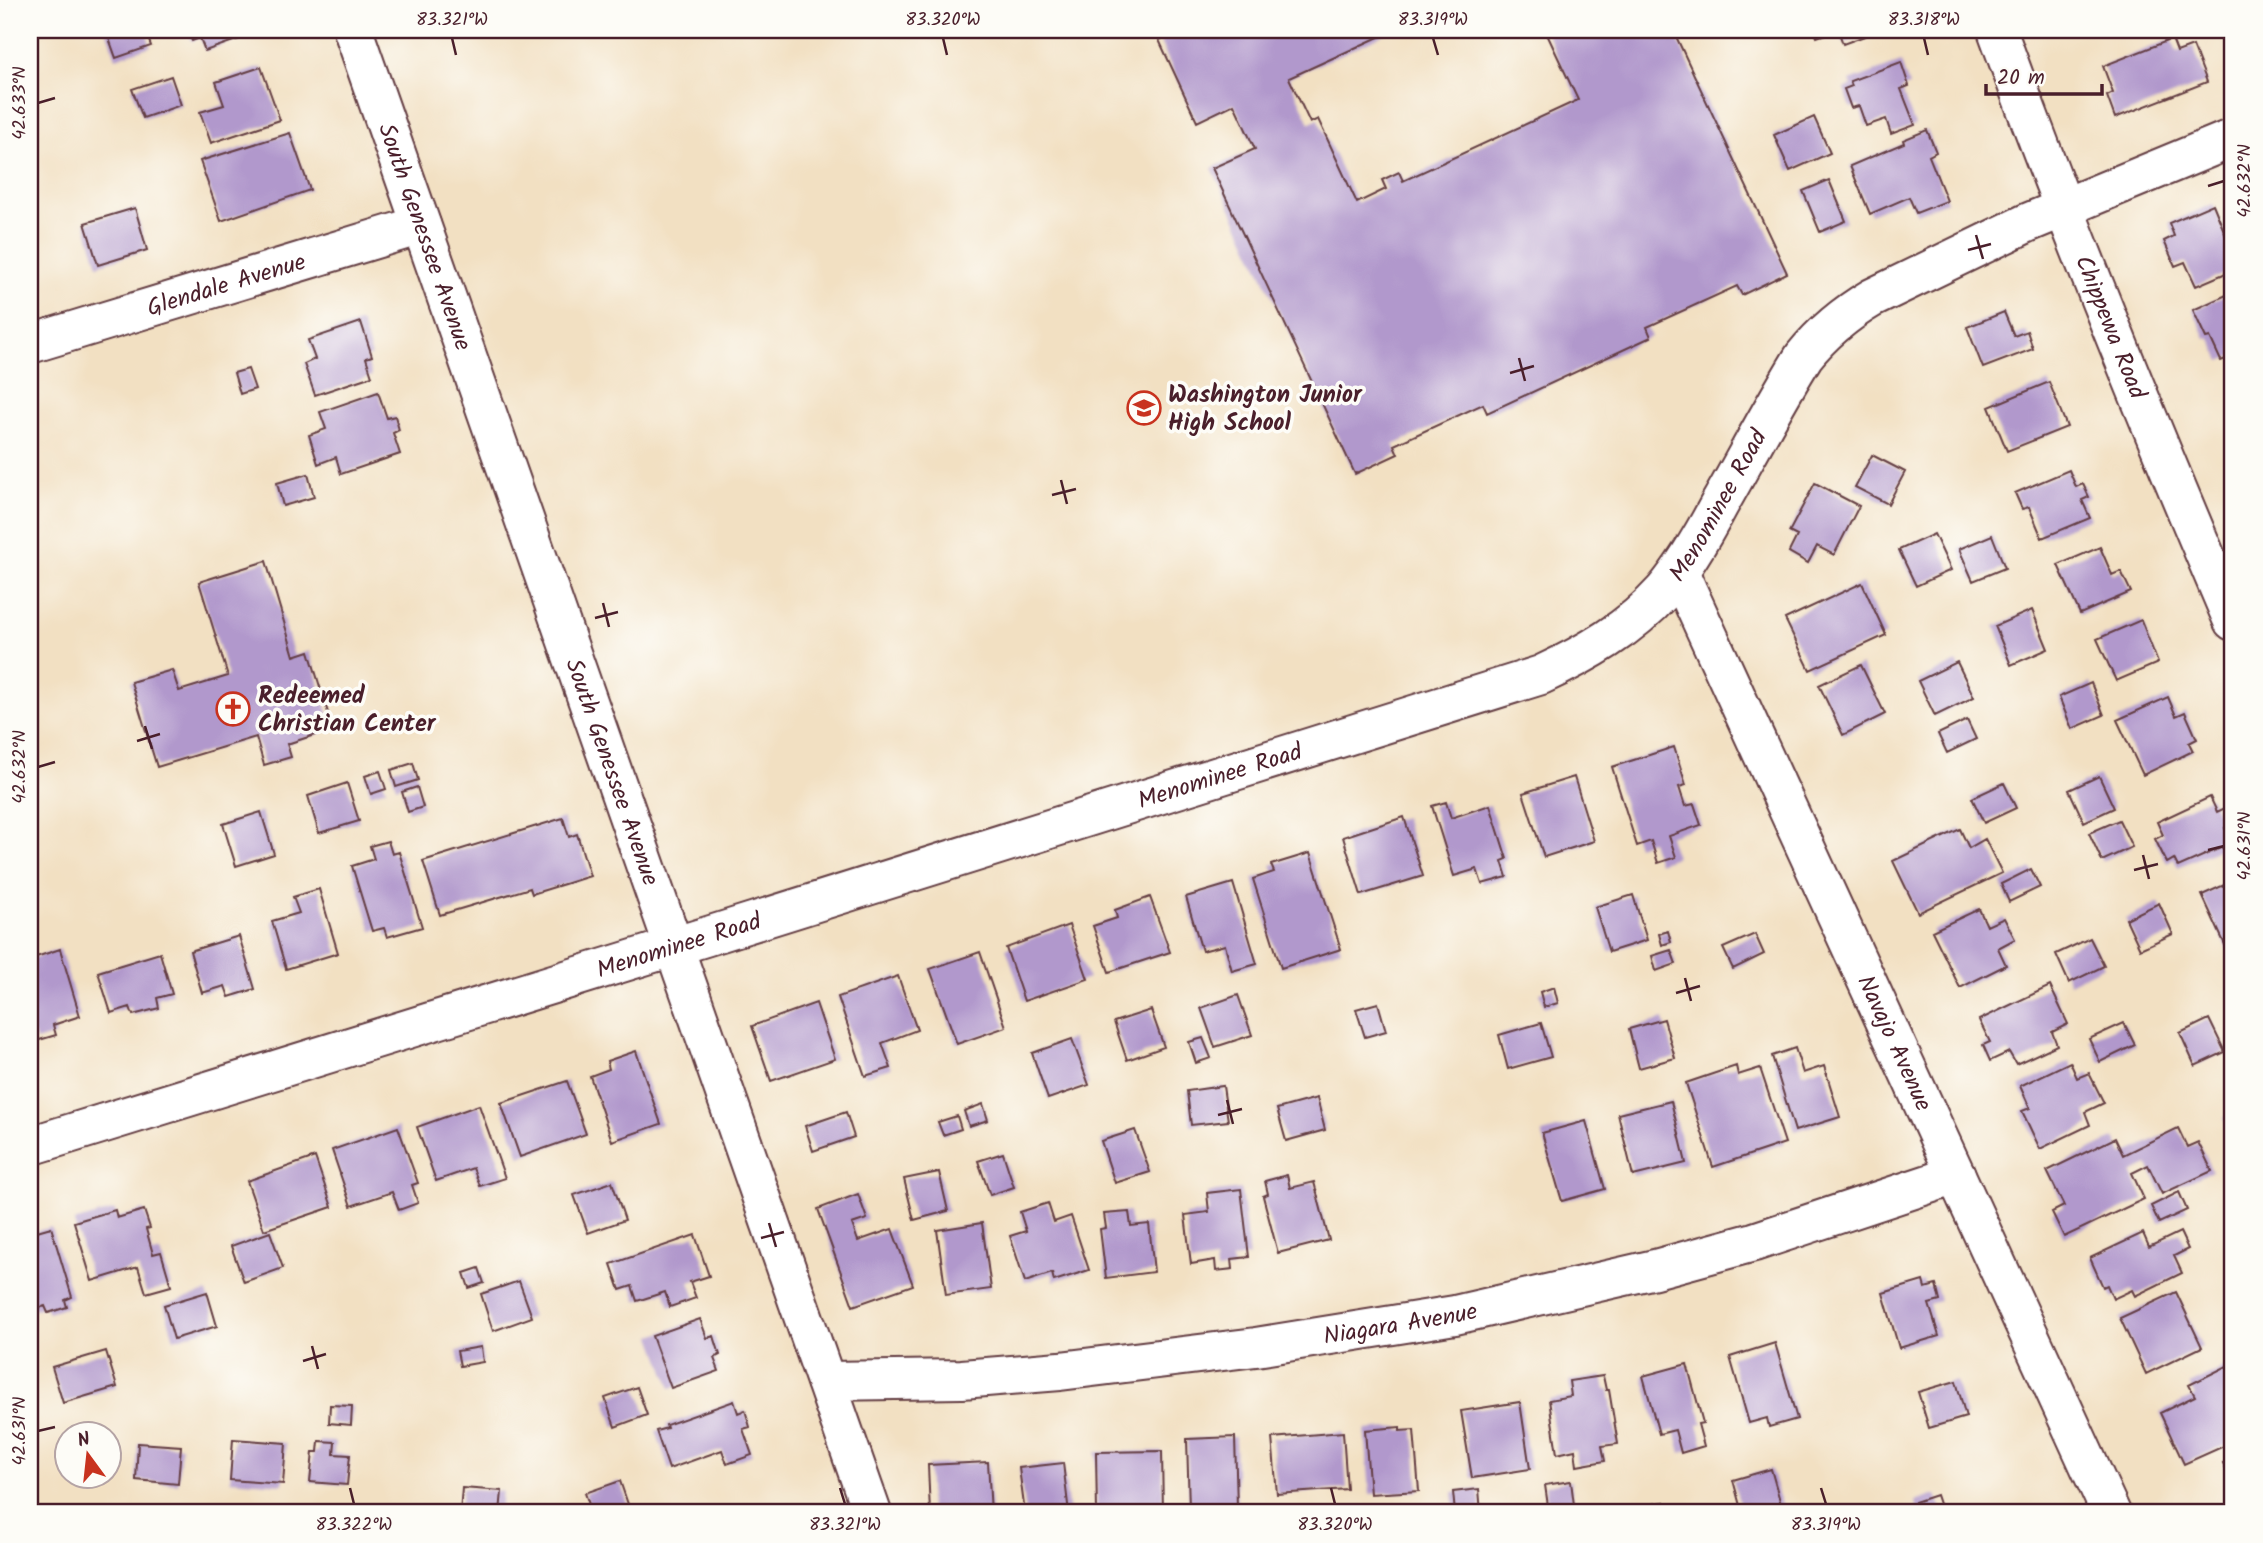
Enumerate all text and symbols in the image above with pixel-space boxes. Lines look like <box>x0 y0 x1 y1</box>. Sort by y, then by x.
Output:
text: 83.321°W <box>416 6 488 35</box>
text: 83.320°W <box>905 6 981 35</box>
text: 83.319°W <box>1398 6 1468 35</box>
text: 83.318°W <box>1888 6 1960 35</box>
scale bar <box>1986 52 2102 96</box>
text: 20 m <box>1997 62 2045 95</box>
text: 42.633°N <box>6 66 35 140</box>
street label: South Genessee Avenue <box>366 118 482 356</box>
text: 42.632°N <box>2231 144 2260 218</box>
street label: Glendale Avenue <box>142 243 311 328</box>
street label: Chippewa Road <box>2063 250 2156 406</box>
place label: Washington Junior High School <box>1168 376 1363 443</box>
school or university icon: Washington Junior High School <box>1125 389 1163 427</box>
street label: Menominee Road <box>1659 422 1779 591</box>
street label: South Genessee Avenue <box>553 653 669 892</box>
place label: Redeemed Christian Center <box>258 677 437 744</box>
church icon: Redeemed Christian Center <box>214 690 252 728</box>
text: 42.632°N <box>6 730 35 804</box>
street label: Menominee Road <box>1133 733 1308 821</box>
text: 42.631°N <box>2231 812 2260 880</box>
street label: Menominee Road <box>592 902 767 990</box>
street label: Navajo Avenue <box>1846 969 1942 1118</box>
street label: Niagara Avenue <box>1321 1292 1482 1357</box>
text: 42.631°N <box>6 1397 35 1465</box>
north arrow <box>52 1420 122 1490</box>
text: N <box>74 1424 94 1457</box>
text: 83.322°W <box>316 1511 392 1540</box>
text: 83.321°W <box>809 1511 881 1540</box>
text: 83.320°W <box>1297 1511 1373 1540</box>
text: 83.319°W <box>1791 1511 1861 1540</box>

